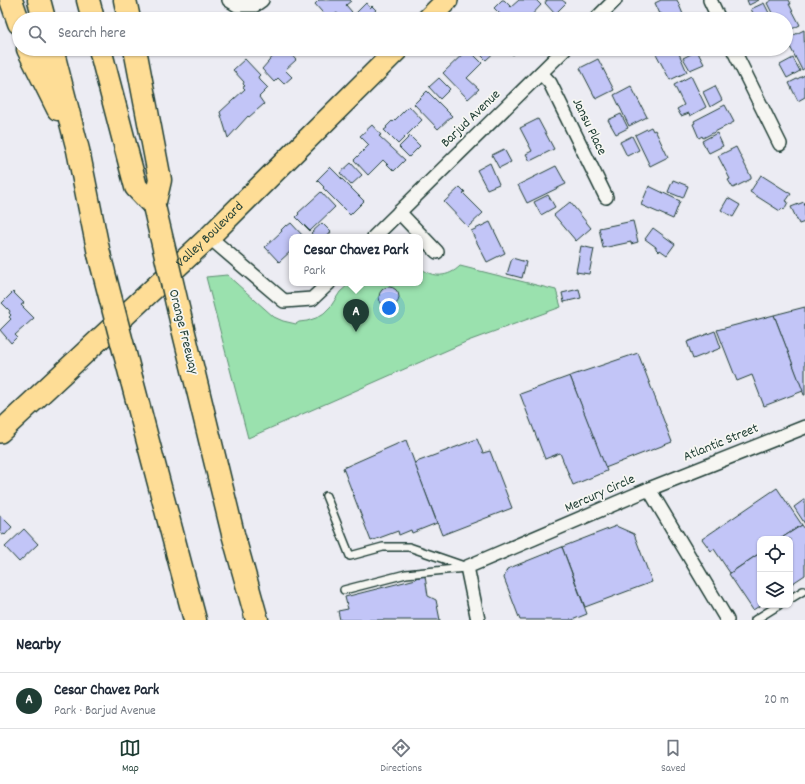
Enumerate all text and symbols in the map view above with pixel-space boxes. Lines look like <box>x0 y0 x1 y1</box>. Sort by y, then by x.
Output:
search box <box>12 12 793 56</box>
icon: search <box>26 23 48 45</box>
text: Search here <box>58 23 126 45</box>
street label: Barjud Avenue <box>437 85 505 153</box>
street label: Jansu Place <box>567 95 611 159</box>
street label: Valley Boulevard <box>172 197 249 273</box>
popup <box>289 234 423 286</box>
text: Cesar Chavez Park <box>303 240 409 262</box>
text: Park <box>303 262 326 281</box>
street label: Orange Freeway <box>163 287 203 377</box>
your location <box>379 298 399 318</box>
pin: A <box>343 299 369 332</box>
street label: Atlantic Street <box>680 419 762 467</box>
street label: Mercury Circle <box>562 470 638 518</box>
map controls <box>757 536 793 608</box>
button: locate <box>757 536 793 572</box>
button: layers <box>757 572 793 608</box>
text: Nearby <box>16 634 60 658</box>
text: Cesar Chavez Park <box>54 680 159 702</box>
text: A <box>25 691 33 710</box>
text: 20 m <box>764 691 789 710</box>
text: Park · Barjud Avenue <box>54 702 156 721</box>
tab: Map <box>119 737 141 777</box>
tab: Directions <box>380 737 422 777</box>
tab: Saved <box>661 737 686 777</box>

